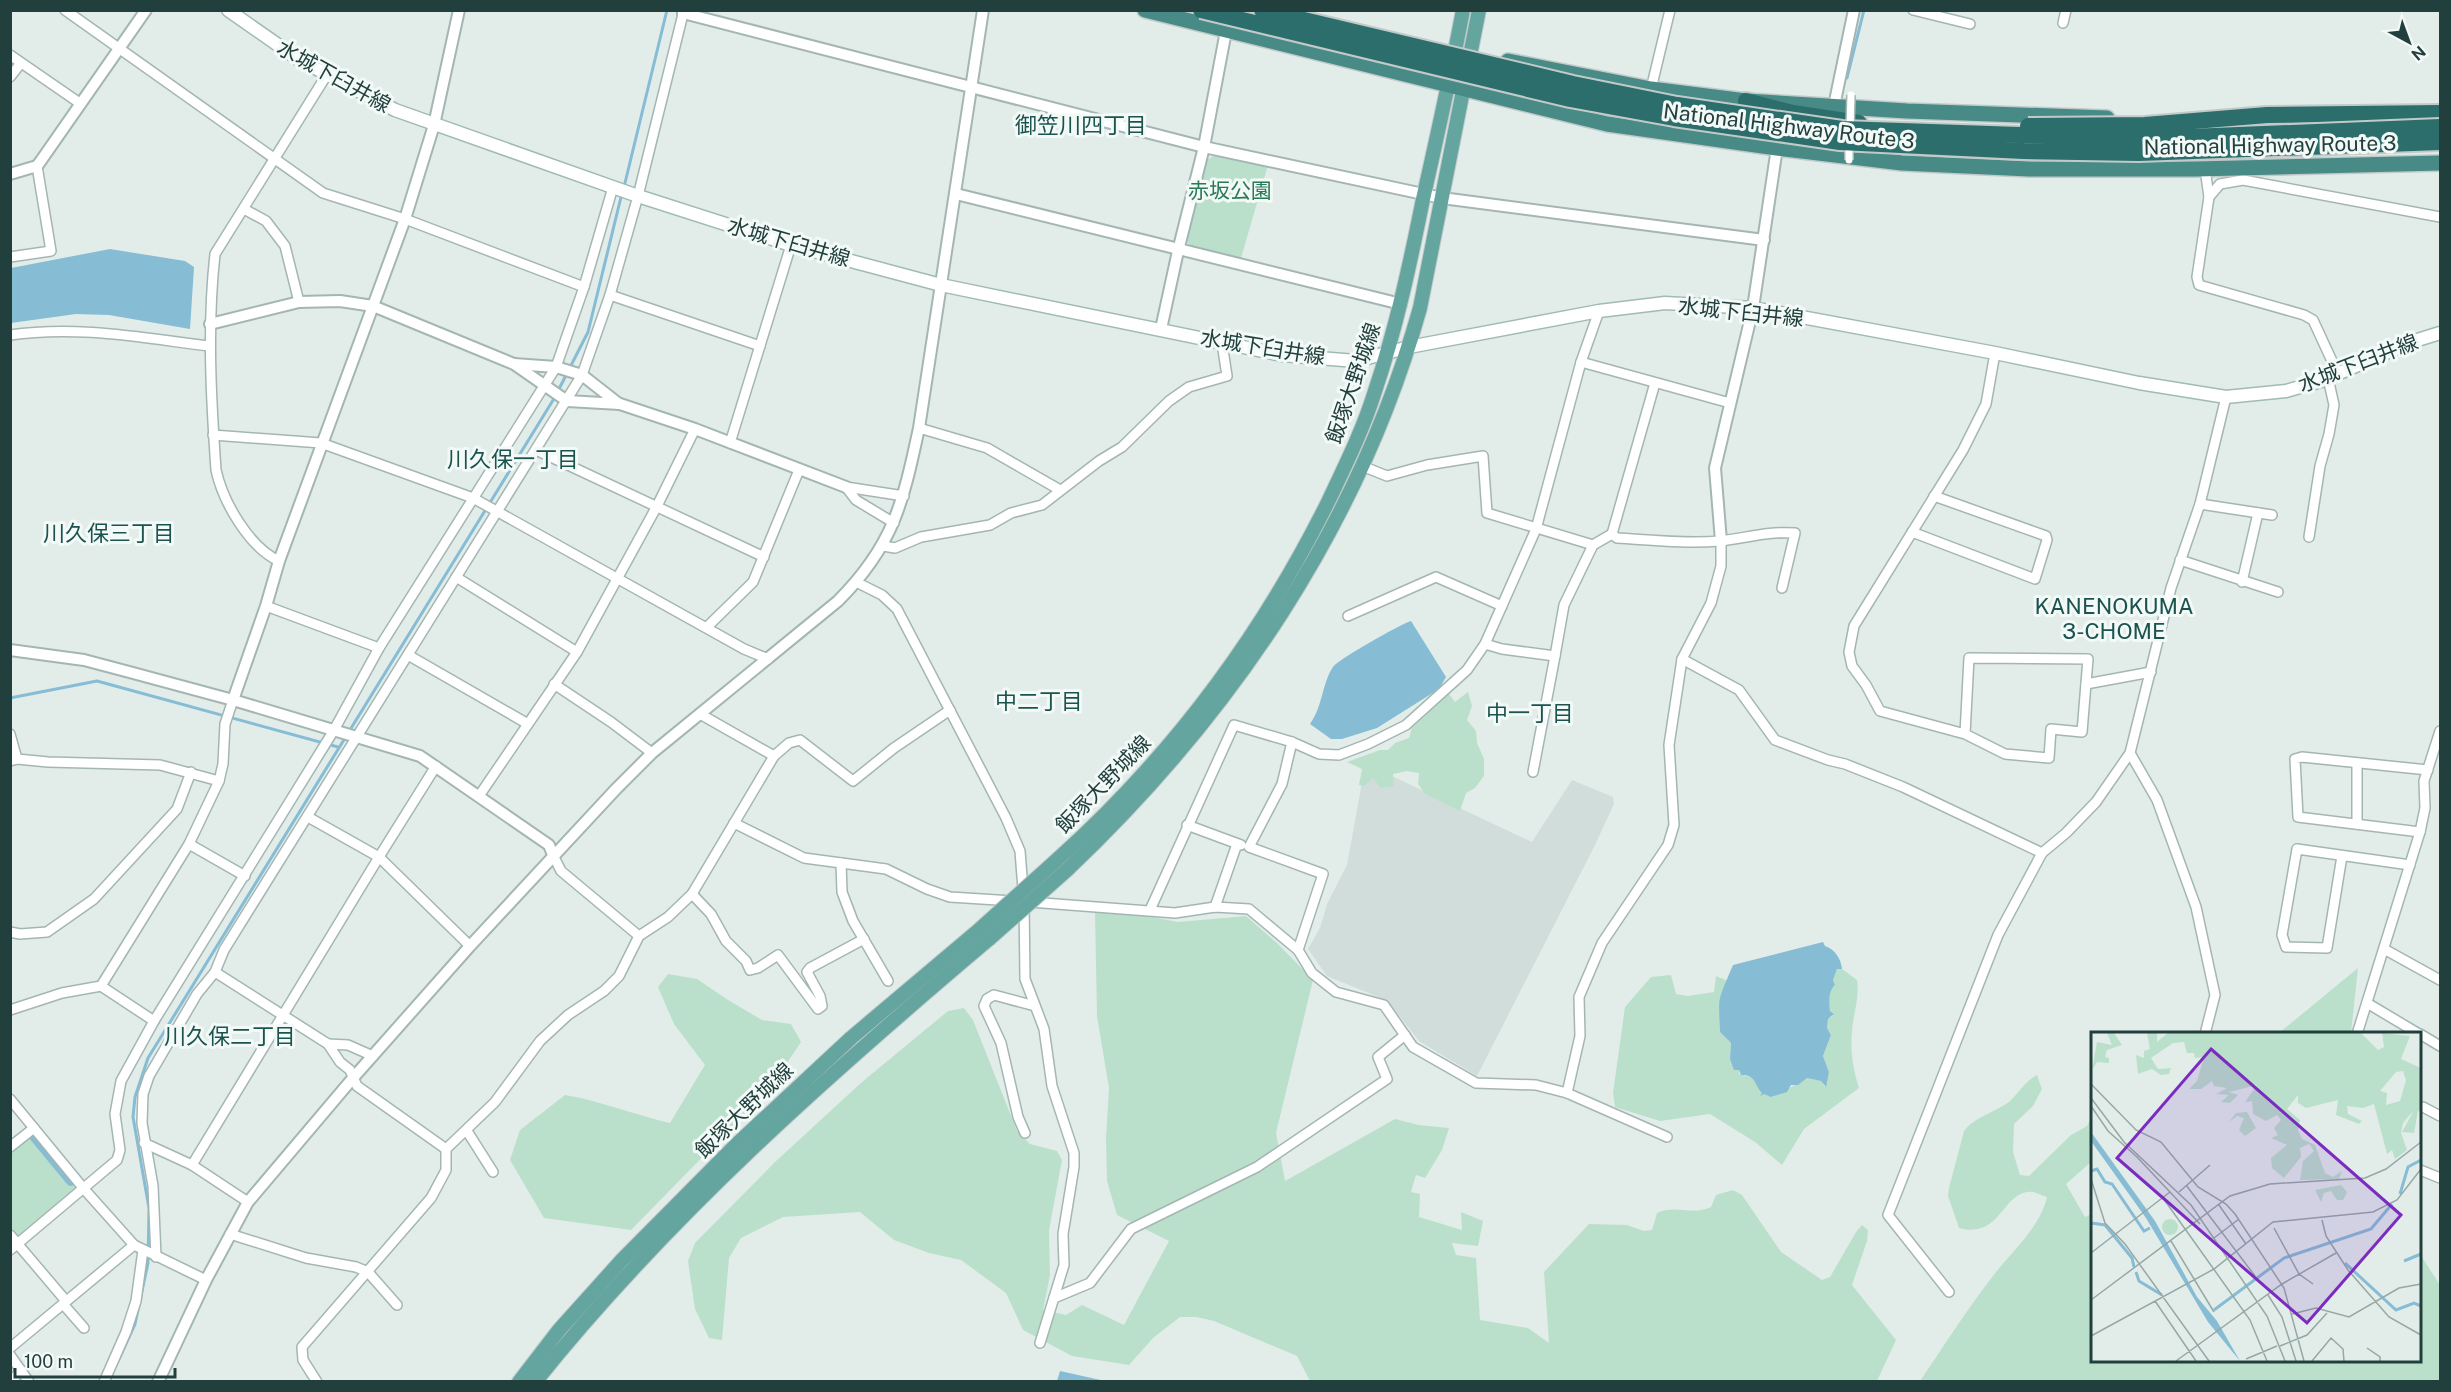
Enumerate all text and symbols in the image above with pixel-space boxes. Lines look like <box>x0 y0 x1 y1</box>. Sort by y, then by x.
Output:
north arrow <box>2379 12 2439 72</box>
street label: 水城下臼井線 <box>273 35 395 117</box>
text: N <box>2408 42 2429 64</box>
street label: National Highway Route 3 <box>1662 98 1916 154</box>
district label: 御笠川四丁目 <box>1015 112 1147 138</box>
street label: National Highway Route 3 <box>2143 130 2397 160</box>
park label: 赤坂公園 <box>1188 178 1272 203</box>
street label: 水城下臼井線 <box>725 213 853 271</box>
street label: 水城下臼井線 <box>1677 293 1805 331</box>
street label: 飯塚大野城線 <box>1321 319 1385 447</box>
street label: 水城下臼井線 <box>1199 325 1327 369</box>
street label: 水城下臼井線 <box>2295 329 2421 397</box>
district label: 川久保一丁目 <box>447 446 579 472</box>
district label: 川久保三丁目 <box>43 520 175 546</box>
district label: KANENOKUMA 3-CHOME <box>2034 593 2194 644</box>
district label: 中二丁目 <box>995 688 1083 714</box>
district label: 中一丁目 <box>1486 700 1574 726</box>
street label: 飯塚大野城線 <box>1050 730 1156 838</box>
district label: 川久保二丁目 <box>164 1023 296 1049</box>
inset map <box>2091 1032 2421 1362</box>
street label: 飯塚大野城線 <box>690 1057 798 1163</box>
scale bar <box>15 1341 176 1379</box>
text: 100 m <box>24 1351 73 1372</box>

